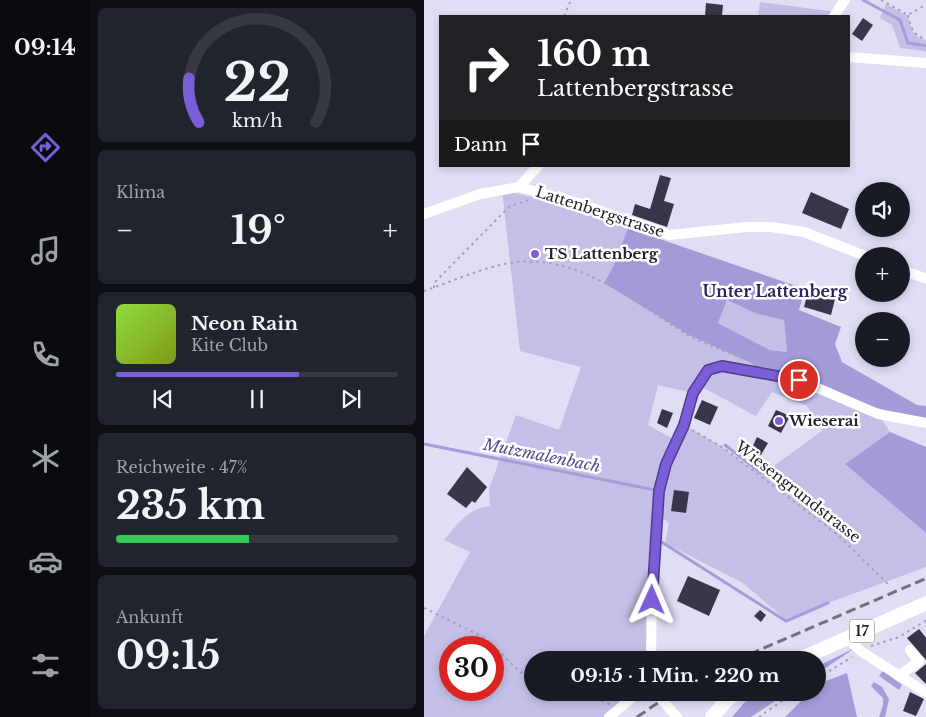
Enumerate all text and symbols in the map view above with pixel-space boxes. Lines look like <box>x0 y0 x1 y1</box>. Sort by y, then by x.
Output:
text: 160 m <box>537 32 650 75</box>
text: 09:14 <box>14 34 76 61</box>
icon: right <box>454 35 519 100</box>
text: 22 <box>223 51 291 115</box>
text: Lattenbergstrasse <box>537 75 734 102</box>
text: km/h <box>232 110 282 132</box>
icon: directions <box>28 130 63 165</box>
icon: arrive <box>517 130 545 158</box>
text: Dann <box>454 133 507 156</box>
text: Klima <box>116 182 165 202</box>
street label: Lattenbergstrasse <box>533 182 667 241</box>
map controls <box>855 182 910 367</box>
button: sound <box>855 182 910 237</box>
text: 19° <box>231 207 286 254</box>
text: − <box>116 213 134 248</box>
text: + <box>383 213 398 248</box>
icon: music <box>28 233 63 268</box>
place label: TS Lattenberg <box>545 244 659 263</box>
button: + <box>855 247 910 302</box>
marker: TS Lattenberg <box>529 248 541 260</box>
district label: Unter Lattenberg <box>702 281 849 301</box>
text: Neon Rain <box>191 312 298 335</box>
button: − <box>855 312 910 367</box>
text: Kite Club <box>191 335 268 355</box>
icon: phone <box>28 337 63 372</box>
pin <box>778 359 820 401</box>
icon: arrive <box>785 366 813 394</box>
icon: previous <box>149 385 177 413</box>
icon: pause <box>243 385 271 413</box>
icon: next <box>337 385 365 413</box>
place label: Wieserai <box>788 411 859 430</box>
marker: Wieserai <box>773 415 785 427</box>
water label: Mutzmalenbach <box>481 434 602 476</box>
street label: Wiesengrundstrasse <box>731 436 865 546</box>
icon: climate <box>28 441 63 476</box>
text: Reichweite · 47% <box>116 457 247 477</box>
text: 235 km <box>116 482 265 529</box>
icon: car <box>28 544 63 579</box>
position arrow <box>625 573 677 625</box>
text: Ankunft <box>116 607 184 627</box>
road number: 17 <box>850 620 874 642</box>
text: 09:15 <box>116 632 220 679</box>
speed limit sign: 30 <box>439 636 504 701</box>
icon: filters <box>28 648 63 683</box>
text: 09:15 · 1 Min. · 220 m <box>571 664 779 687</box>

